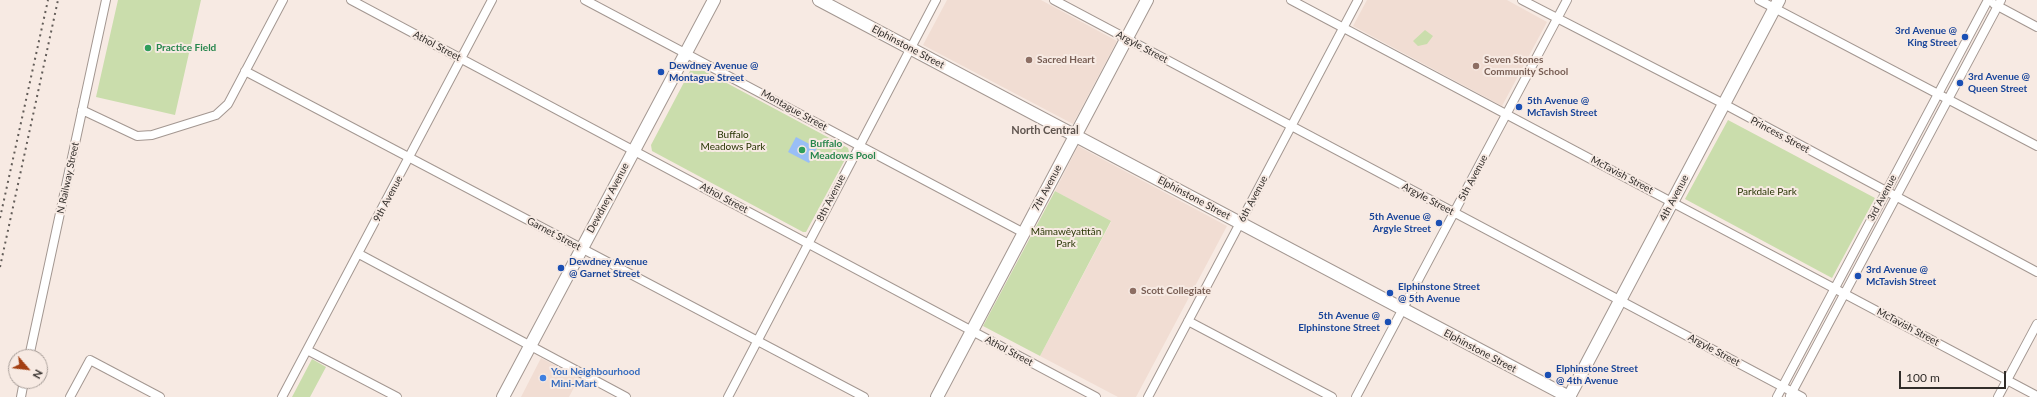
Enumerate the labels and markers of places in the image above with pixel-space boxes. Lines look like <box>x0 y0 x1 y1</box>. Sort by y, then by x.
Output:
place label: 3rd Avenue @ King Street <box>1895 25 1957 48</box>
marker: 3rd Avenue @ King Street <box>1960 32 1970 42</box>
place label: Practice Field <box>156 42 216 54</box>
marker: Practice Field <box>143 43 153 53</box>
place label: Sacred Heart <box>1037 54 1095 66</box>
place label: Seven Stones Community School <box>1484 54 1568 78</box>
marker: Sacred Heart <box>1024 55 1034 65</box>
place label: Dewdney Avenue @ Montague Street <box>669 60 758 84</box>
marker: Seven Stones Community School <box>1471 61 1481 71</box>
marker: Dewdney Avenue @ Montague Street <box>656 67 666 77</box>
place label: 3rd Avenue @ Queen Street <box>1968 71 2030 94</box>
marker: 3rd Avenue @ Queen Street <box>1955 78 1965 88</box>
place label: 5th Avenue @ McTavish Street <box>1527 95 1597 118</box>
marker: 5th Avenue @ McTavish Street <box>1514 102 1524 112</box>
place label: Buffalo Meadows Pool <box>810 138 876 162</box>
marker: Buffalo Meadows Pool <box>797 145 807 155</box>
place label: 5th Avenue @ Argyle Street <box>1369 211 1431 234</box>
marker: 5th Avenue @ Argyle Street <box>1434 218 1444 228</box>
place label: Dewdney Avenue @ Garnet Street <box>569 256 648 280</box>
marker: Dewdney Avenue @ Garnet Street <box>556 263 566 273</box>
place label: 3rd Avenue @ McTavish Street <box>1866 264 1936 288</box>
marker: 3rd Avenue @ McTavish Street <box>1853 271 1863 281</box>
place label: Elphinstone Street @ 5th Avenue <box>1398 281 1480 304</box>
place label: Scott Collegiate <box>1141 285 1211 297</box>
marker: Scott Collegiate <box>1128 286 1138 296</box>
marker: Elphinstone Street @ 5th Avenue <box>1385 288 1395 298</box>
place label: 5th Avenue @ Elphinstone Street <box>1298 310 1380 334</box>
marker: 5th Avenue @ Elphinstone Street <box>1383 317 1393 327</box>
place label: Elphinstone Street @ 4th Avenue <box>1556 363 1638 386</box>
place label: You Neighbourhood Mini-Mart <box>551 366 640 390</box>
marker: Elphinstone Street @ 4th Avenue <box>1543 370 1553 380</box>
marker: You Neighbourhood Mini-Mart <box>538 373 548 383</box>

